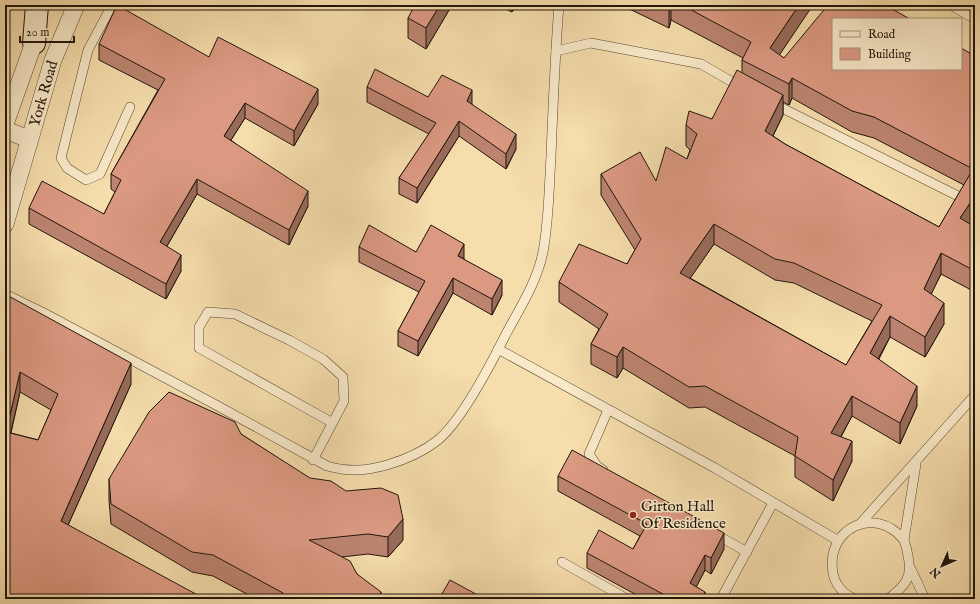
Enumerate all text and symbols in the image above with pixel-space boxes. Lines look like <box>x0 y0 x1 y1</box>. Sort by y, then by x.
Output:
scale bar <box>20 18 74 44</box>
legend <box>832 18 962 70</box>
text: 20 m <box>26 25 49 40</box>
text: Road <box>868 27 896 42</box>
text: Building <box>868 47 912 62</box>
street label: York Road <box>25 57 62 129</box>
place label: Girton Hall Of Residence <box>641 497 726 533</box>
marker: Girton Hall Of Residence <box>628 510 638 520</box>
north arrow <box>922 546 962 586</box>
text: N <box>927 564 945 581</box>

